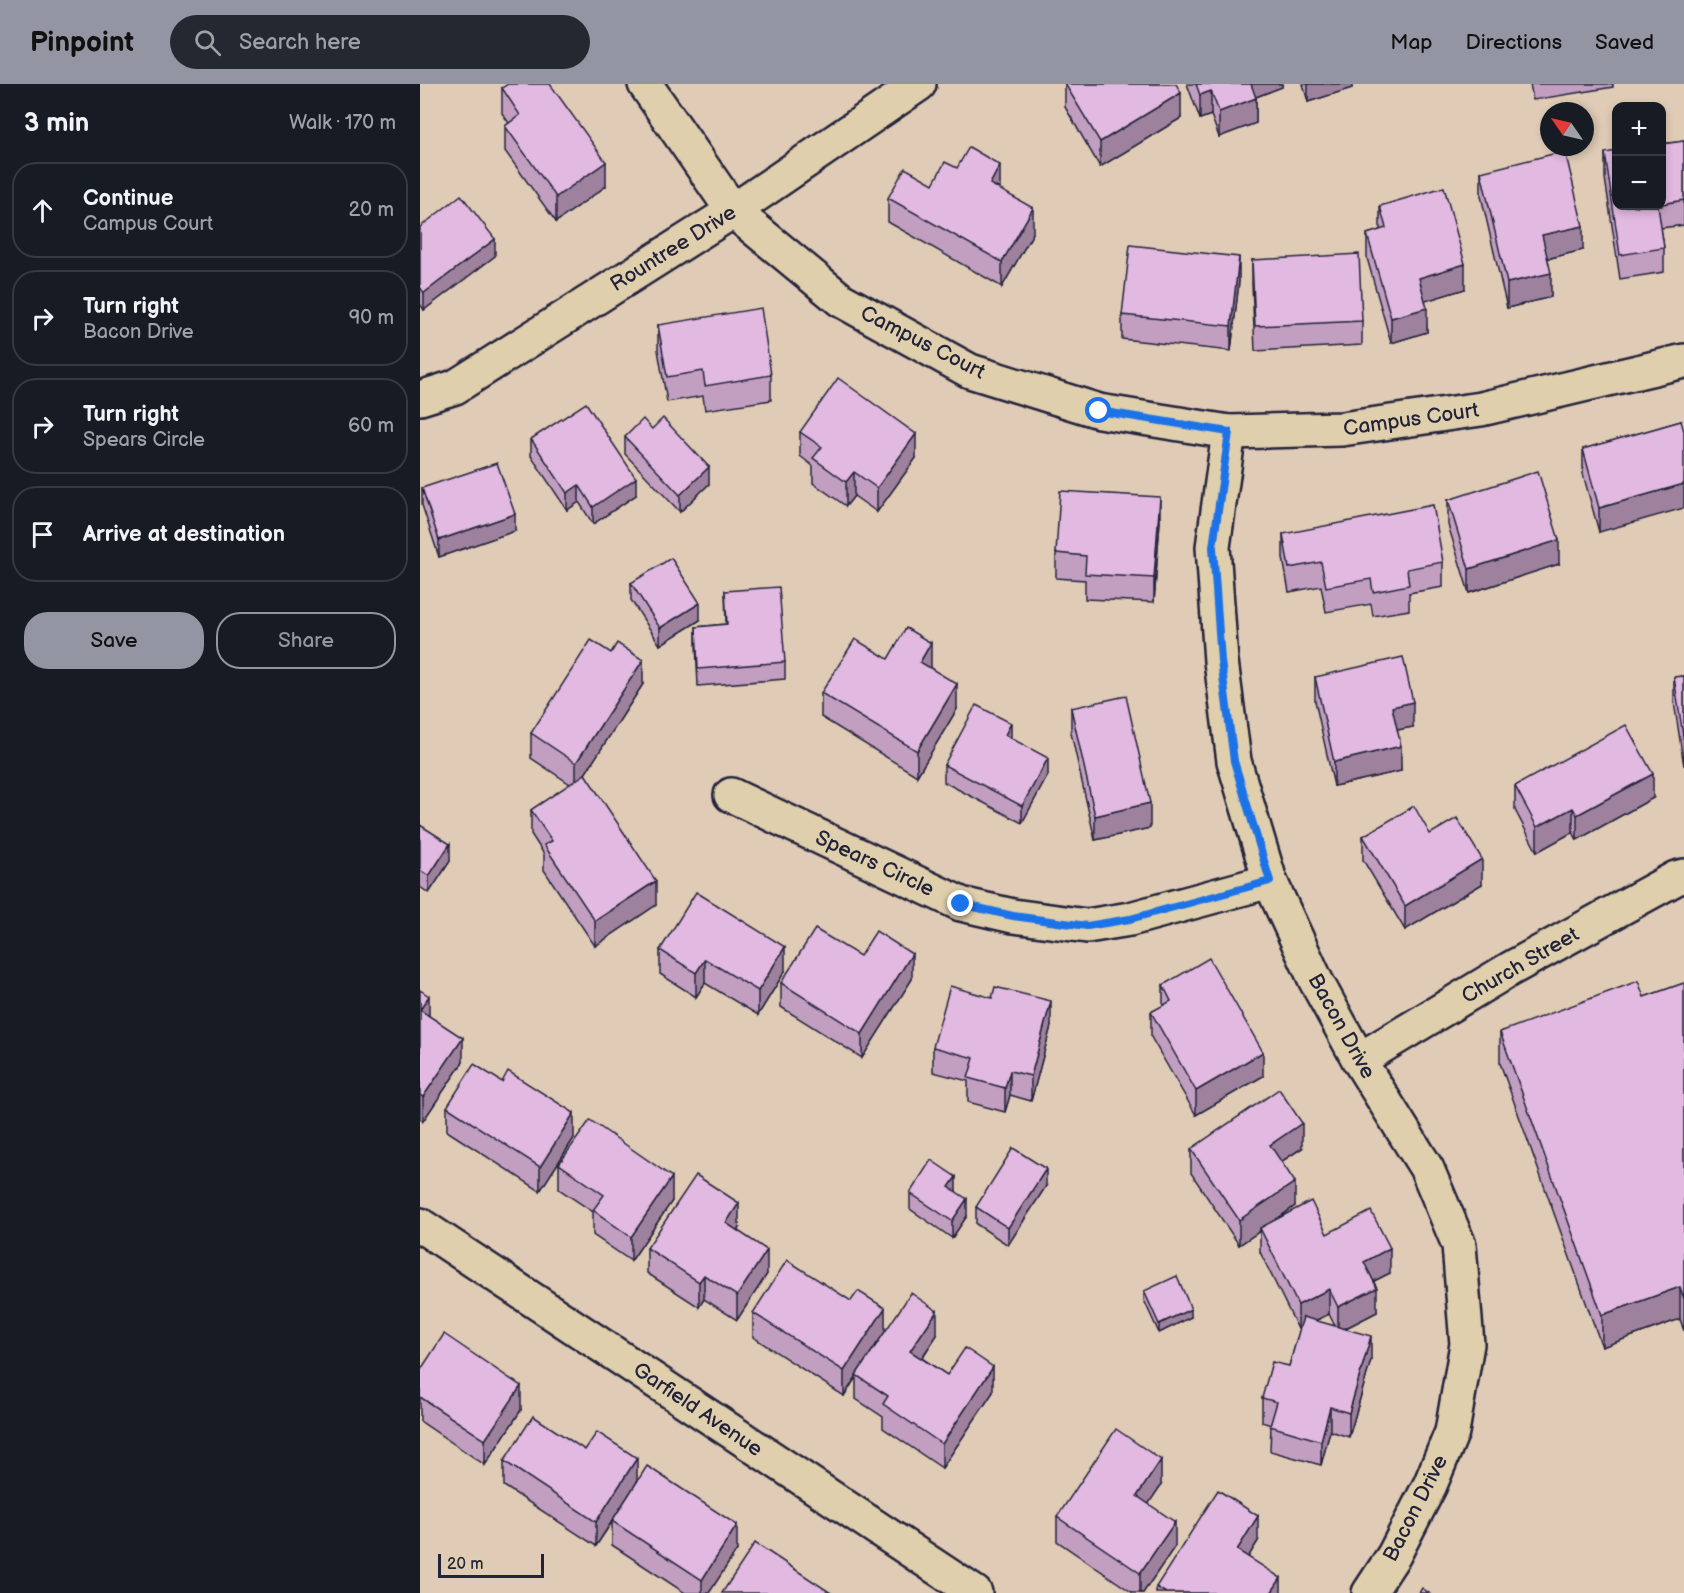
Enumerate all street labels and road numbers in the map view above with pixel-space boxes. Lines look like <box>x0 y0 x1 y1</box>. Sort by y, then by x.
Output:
street label: Rountree Drive <box>606 200 741 297</box>
street label: Campus Court <box>856 300 990 385</box>
street label: Campus Court <box>1342 398 1481 441</box>
street label: Spears Circle <box>811 825 938 902</box>
street label: Church Street <box>1457 922 1584 1009</box>
street label: Bacon Drive <box>1302 969 1381 1083</box>
street label: Garfield Avenue <box>628 1357 767 1462</box>
street label: Bacon Drive <box>1378 1451 1453 1566</box>

